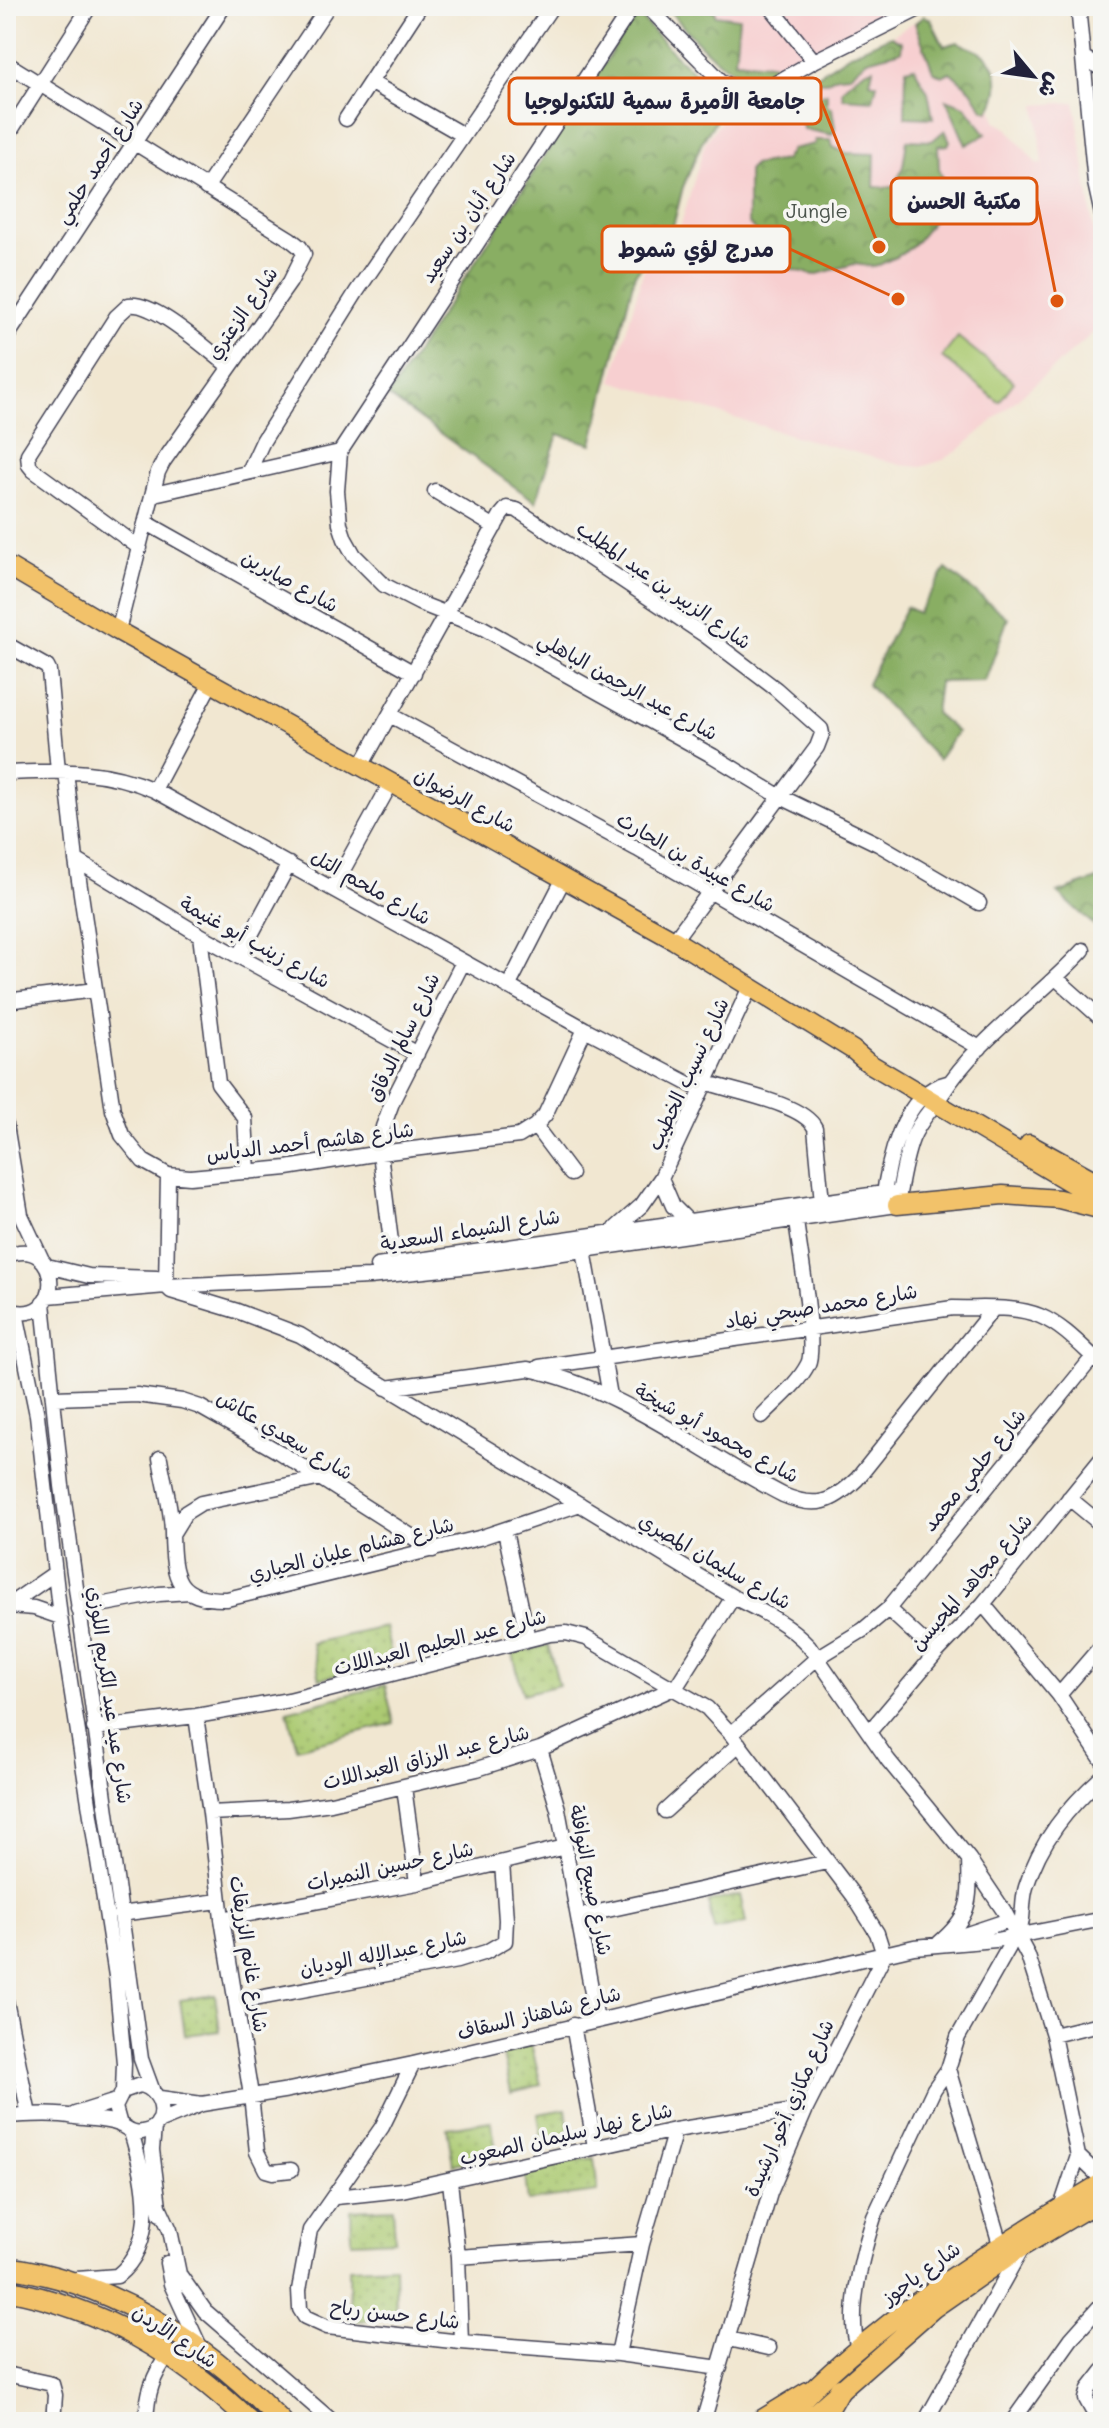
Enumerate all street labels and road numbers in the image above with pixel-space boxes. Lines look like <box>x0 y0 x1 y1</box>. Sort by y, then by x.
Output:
street label: شارع أحمد حلمي <box>48 93 153 231</box>
street label: شارع أبان بن سعيد <box>414 146 522 288</box>
street label: شارع الزعتري <box>200 261 285 366</box>
street label: شارع الزبير بن عبد المطلب <box>571 514 757 656</box>
street label: شارع صابرين <box>237 543 343 619</box>
street label: شارع عبد الرحمن الباهلي <box>531 625 723 751</box>
street label: شارع الرضوان <box>409 761 521 839</box>
street label: شارع عبيدة بن الحارث <box>612 805 780 919</box>
street label: شارع ملحم التل <box>305 842 436 932</box>
street label: شارع زينب أبو غنيمة <box>175 889 335 995</box>
street label: شارع سالم الدقاق <box>360 968 447 1107</box>
street label: شارع نسيب الخطيب <box>640 993 736 1155</box>
street label: شارع هاشم أحمد الدباس <box>205 1115 416 1170</box>
street label: شارع الشيماء السعدية <box>378 1202 562 1258</box>
street label: شارع محمد صبحي نهاد <box>723 1277 920 1339</box>
street label: شارع محمود أبو شيخة <box>630 1376 804 1490</box>
street label: شارع سعدي عكاش <box>211 1383 358 1488</box>
street label: شارع حلمي محمد <box>916 1403 1035 1540</box>
street label: شارع سليمان المصري <box>633 1506 796 1617</box>
street label: شارع مجاهد المحيسن <box>903 1507 1039 1657</box>
street label: شارع هشام عليان الحياري <box>245 1510 457 1589</box>
street label: شارع عيد عبد الكريم اللوزي <box>80 1585 139 1806</box>
street label: شارع عبد الحليم العبداللات <box>331 1602 549 1683</box>
street label: شارع عبد الرزاق العبداللات <box>320 1718 532 1796</box>
street label: شارع صبيح النوافلة <box>563 1802 619 1958</box>
street label: شارع حسين النميرات <box>304 1835 476 1897</box>
street label: شارع غانم الزريقات <box>222 1873 275 2035</box>
street label: شارع عبدالإله الوديان <box>297 1923 469 1983</box>
street label: شارع شاهناز السقاف <box>454 1979 624 2047</box>
street label: شارع مكازي أخو ارشيدة <box>737 2015 842 2202</box>
street label: شارع نهار سليمان الصعوب <box>457 2096 675 2172</box>
street label: شارع ياجوز <box>874 2235 966 2312</box>
street label: شارع حسن رباح <box>329 2292 461 2336</box>
street label: شارع الأردن <box>127 2297 223 2375</box>

